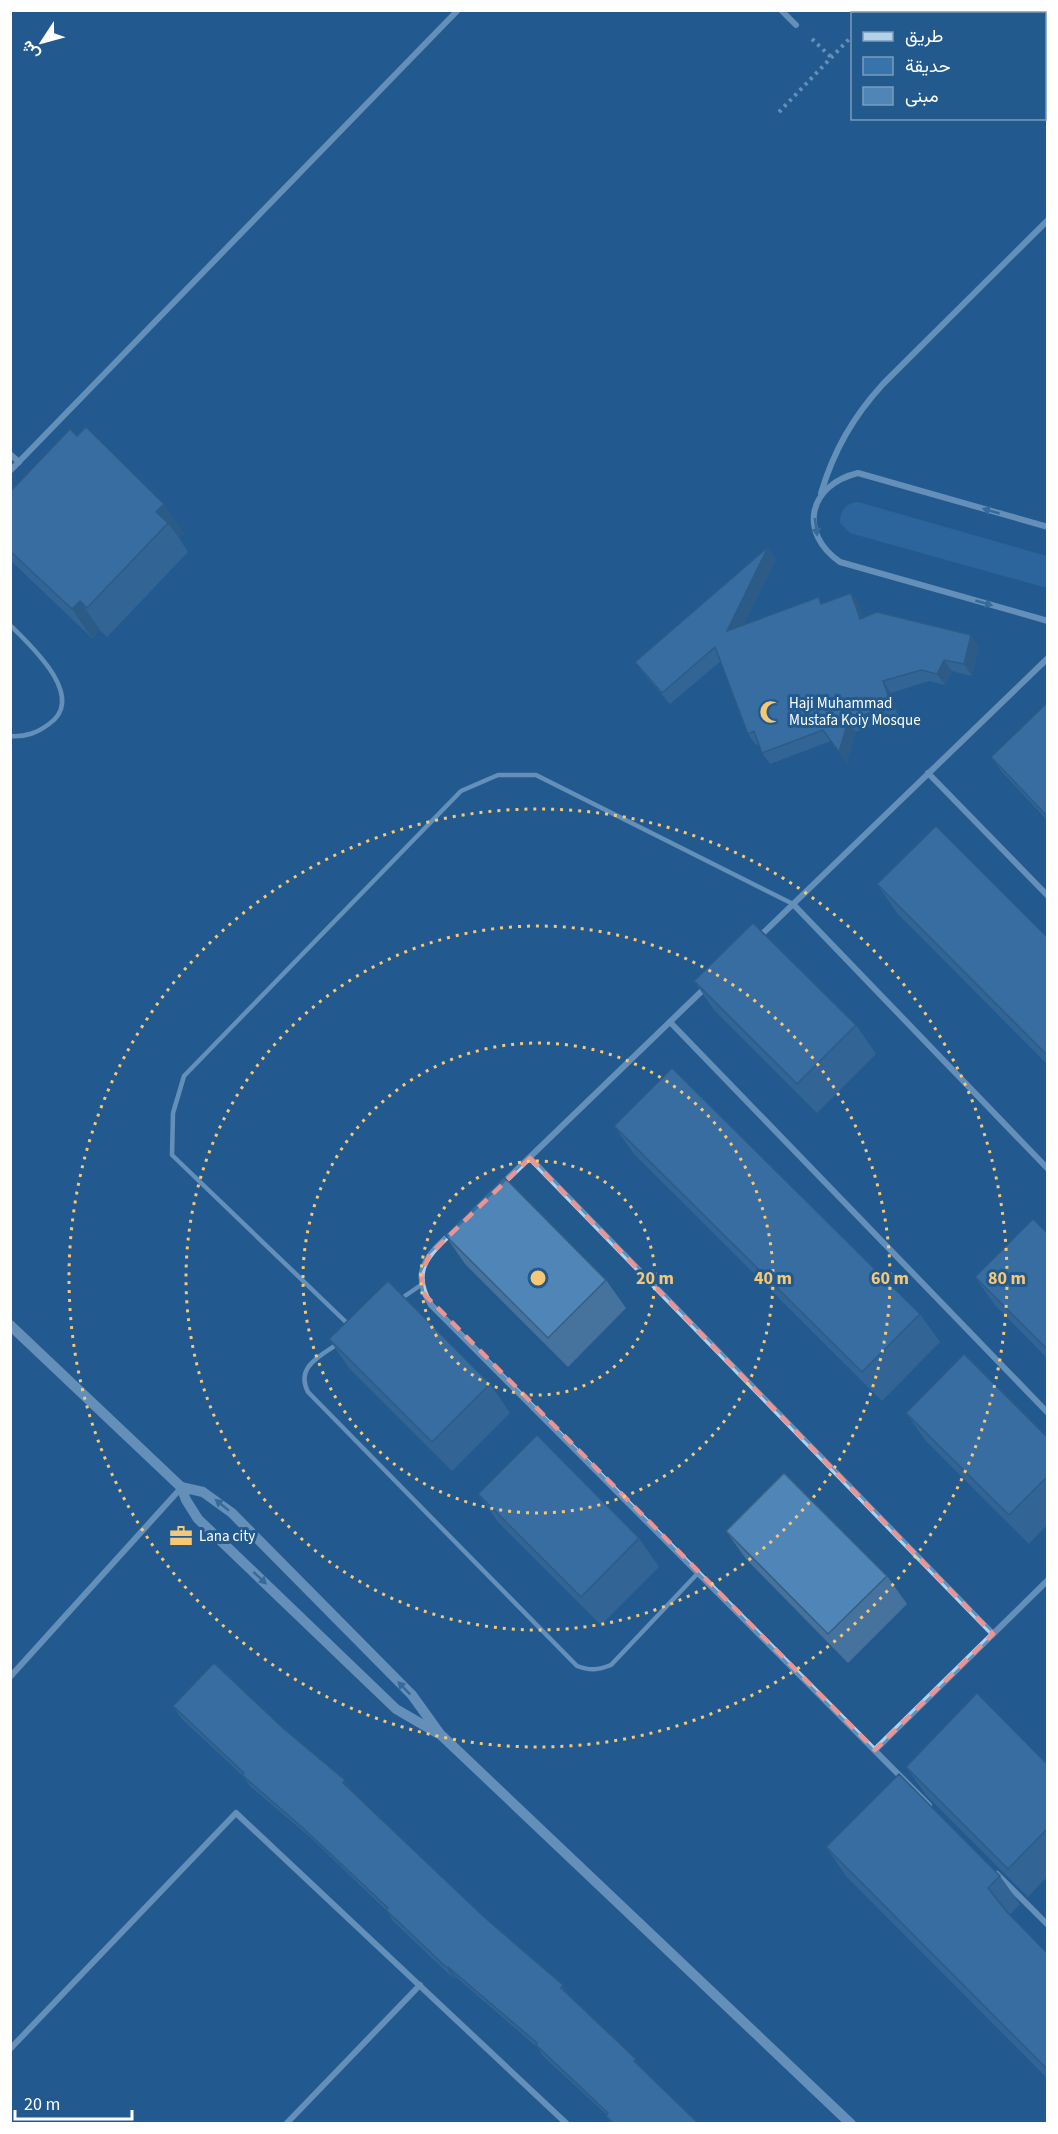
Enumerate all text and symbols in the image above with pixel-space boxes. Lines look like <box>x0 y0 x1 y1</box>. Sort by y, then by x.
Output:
north arrow <box>12 12 72 72</box>
legend <box>851 12 1046 120</box>
text: طريق <box>905 24 943 49</box>
text: ش <box>16 36 45 64</box>
text: حديقة <box>905 54 951 79</box>
text: مبنى <box>905 84 939 109</box>
one-way arrow <box>982 506 1000 515</box>
one-way arrow <box>811 518 820 537</box>
one-way arrow <box>975 599 993 608</box>
place label: Haji Muhammad Mustafa Koiy Mosque <box>789 693 921 731</box>
mosque icon: Haji Muhammad Mustafa Koiy Mosque <box>758 699 784 725</box>
text: 20 m <box>636 1266 674 1291</box>
text: 40 m <box>754 1266 792 1291</box>
text: 60 m <box>871 1266 909 1291</box>
text: 80 m <box>988 1266 1026 1291</box>
centre of rings <box>528 1268 548 1288</box>
one-way arrow <box>214 1499 230 1512</box>
office icon: Lana city <box>168 1523 194 1549</box>
place label: Lana city <box>199 1526 255 1547</box>
one-way arrow <box>252 1571 267 1585</box>
one-way arrow <box>398 1681 412 1695</box>
scale bar <box>15 2083 132 2121</box>
text: 20 m <box>24 2092 60 2117</box>

